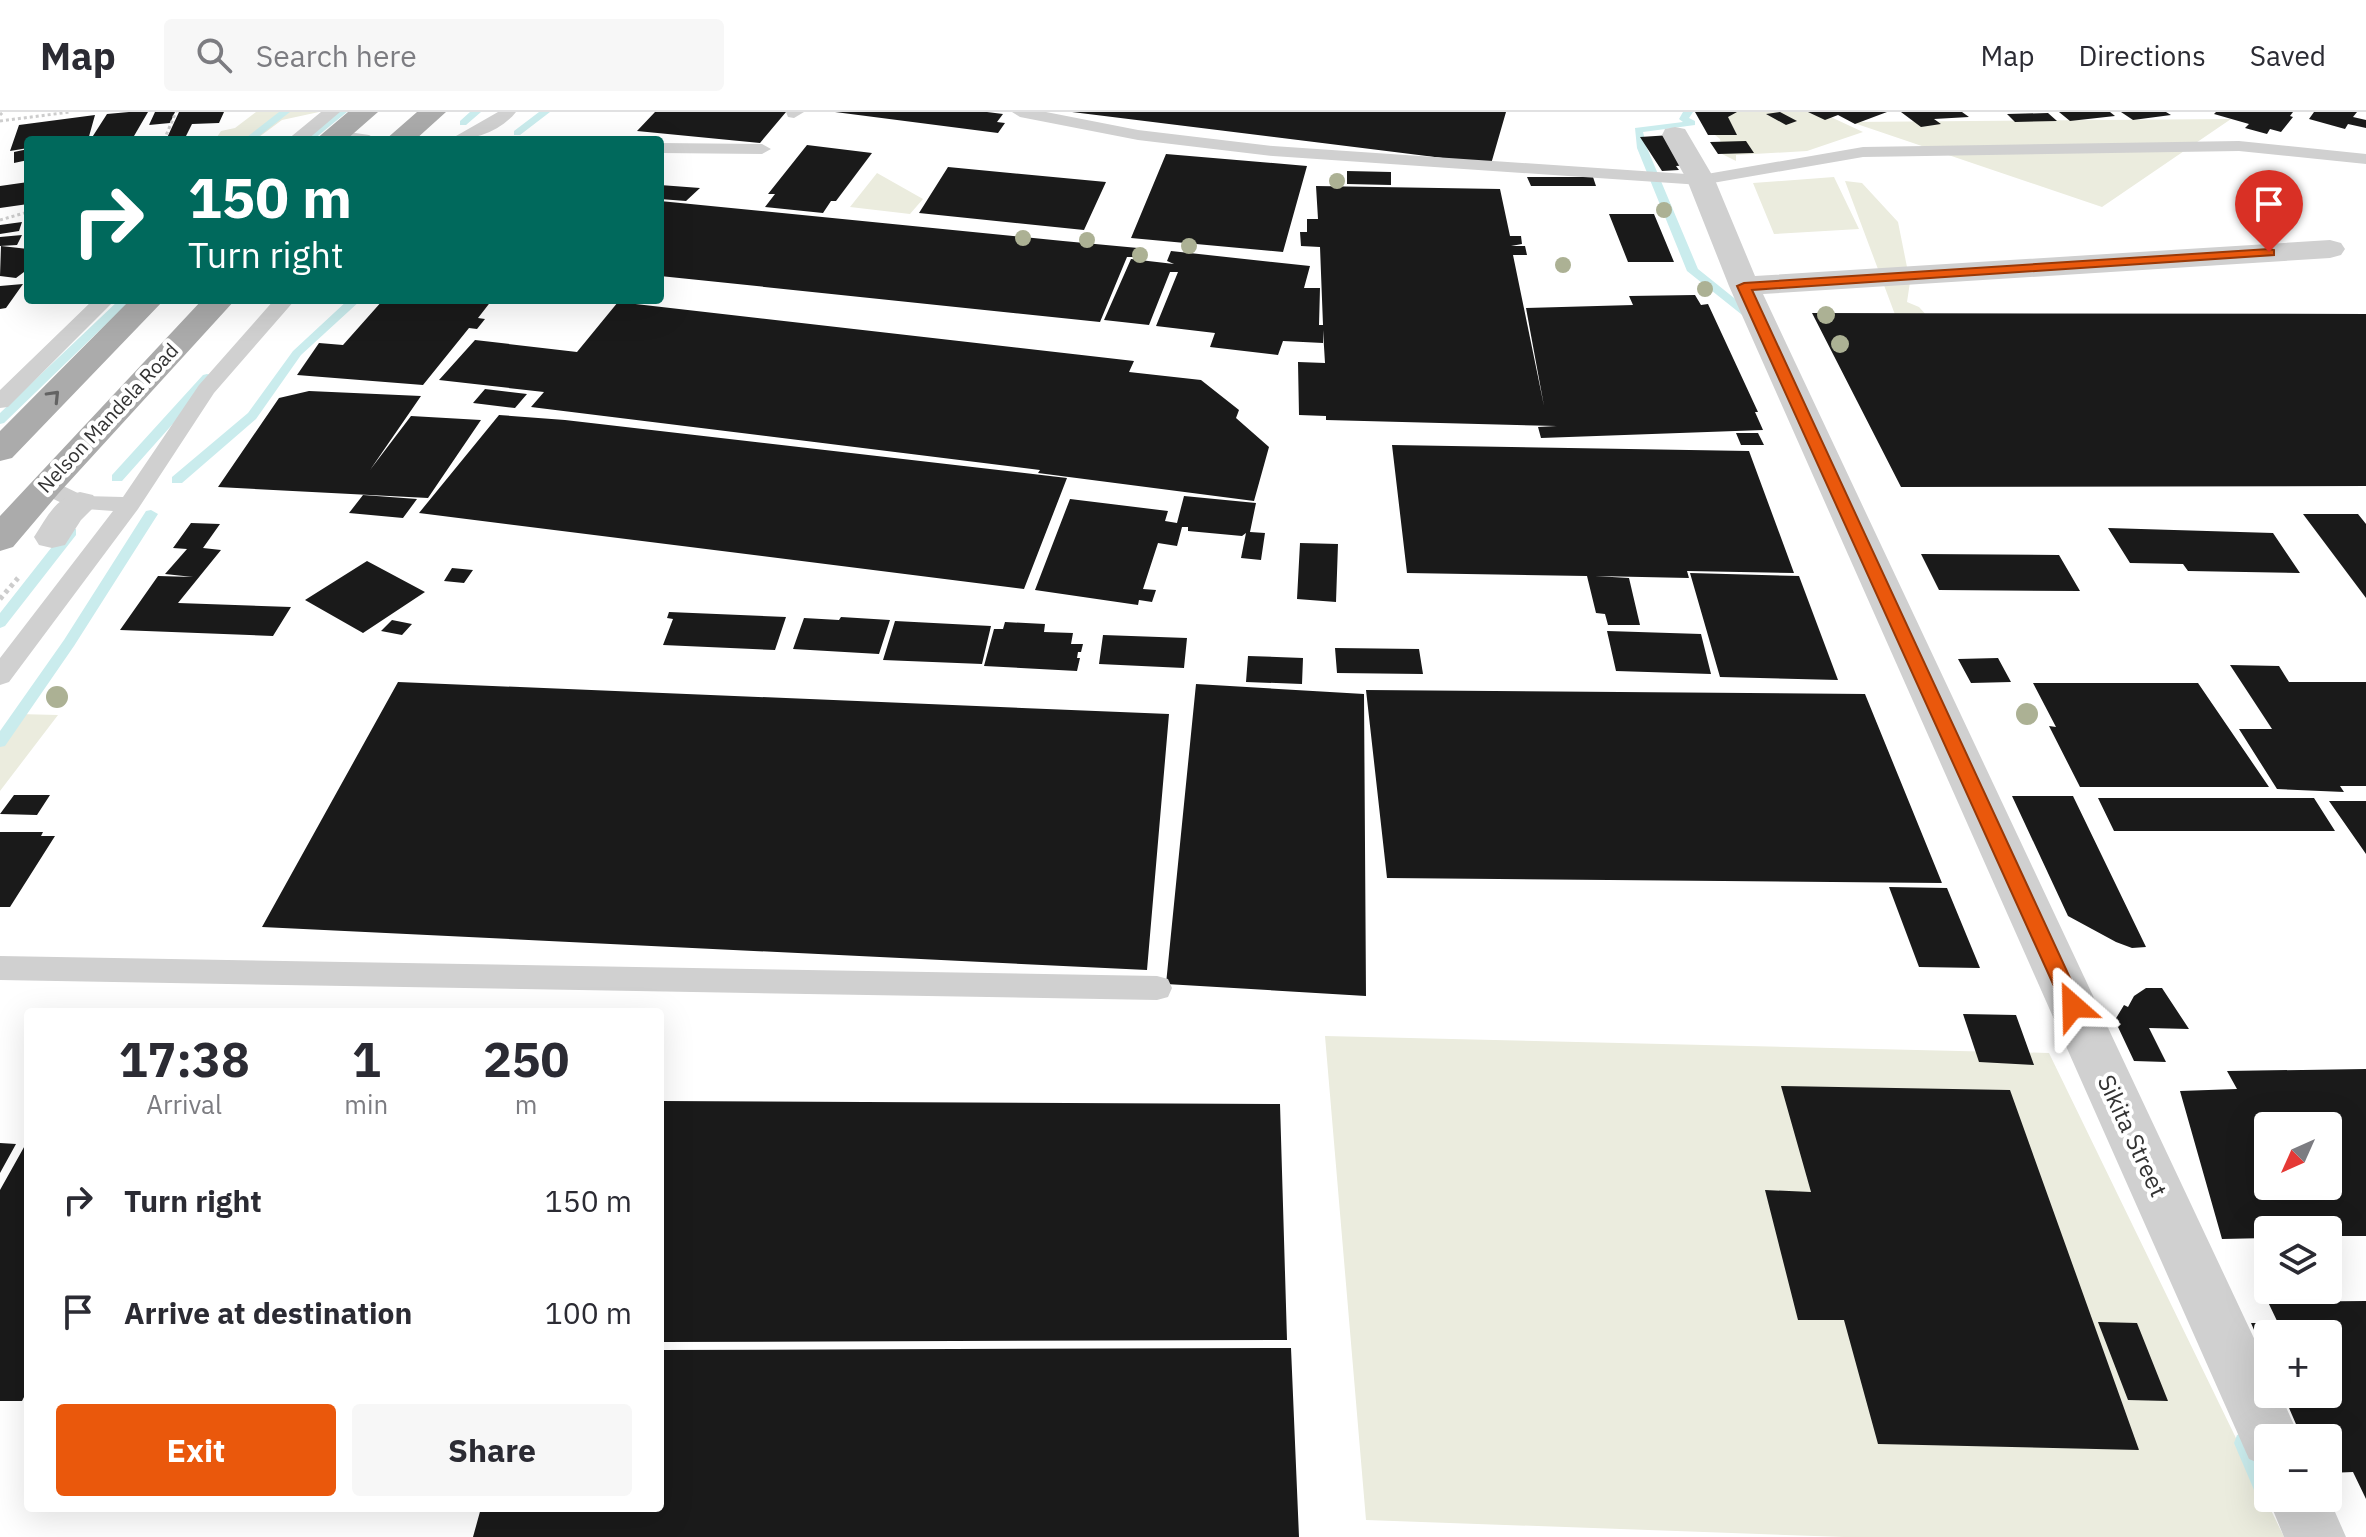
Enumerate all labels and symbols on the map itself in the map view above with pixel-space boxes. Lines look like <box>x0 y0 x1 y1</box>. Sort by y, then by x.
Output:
pin <box>2235 170 2303 252</box>
street label: Nelson Mandela Road <box>31 337 184 498</box>
one-way arrow <box>45 391 60 405</box>
position arrow <box>2031 964 2115 1048</box>
street label: Sikita Street <box>2091 1069 2175 1202</box>
north arrow <box>2254 1112 2342 1200</box>

